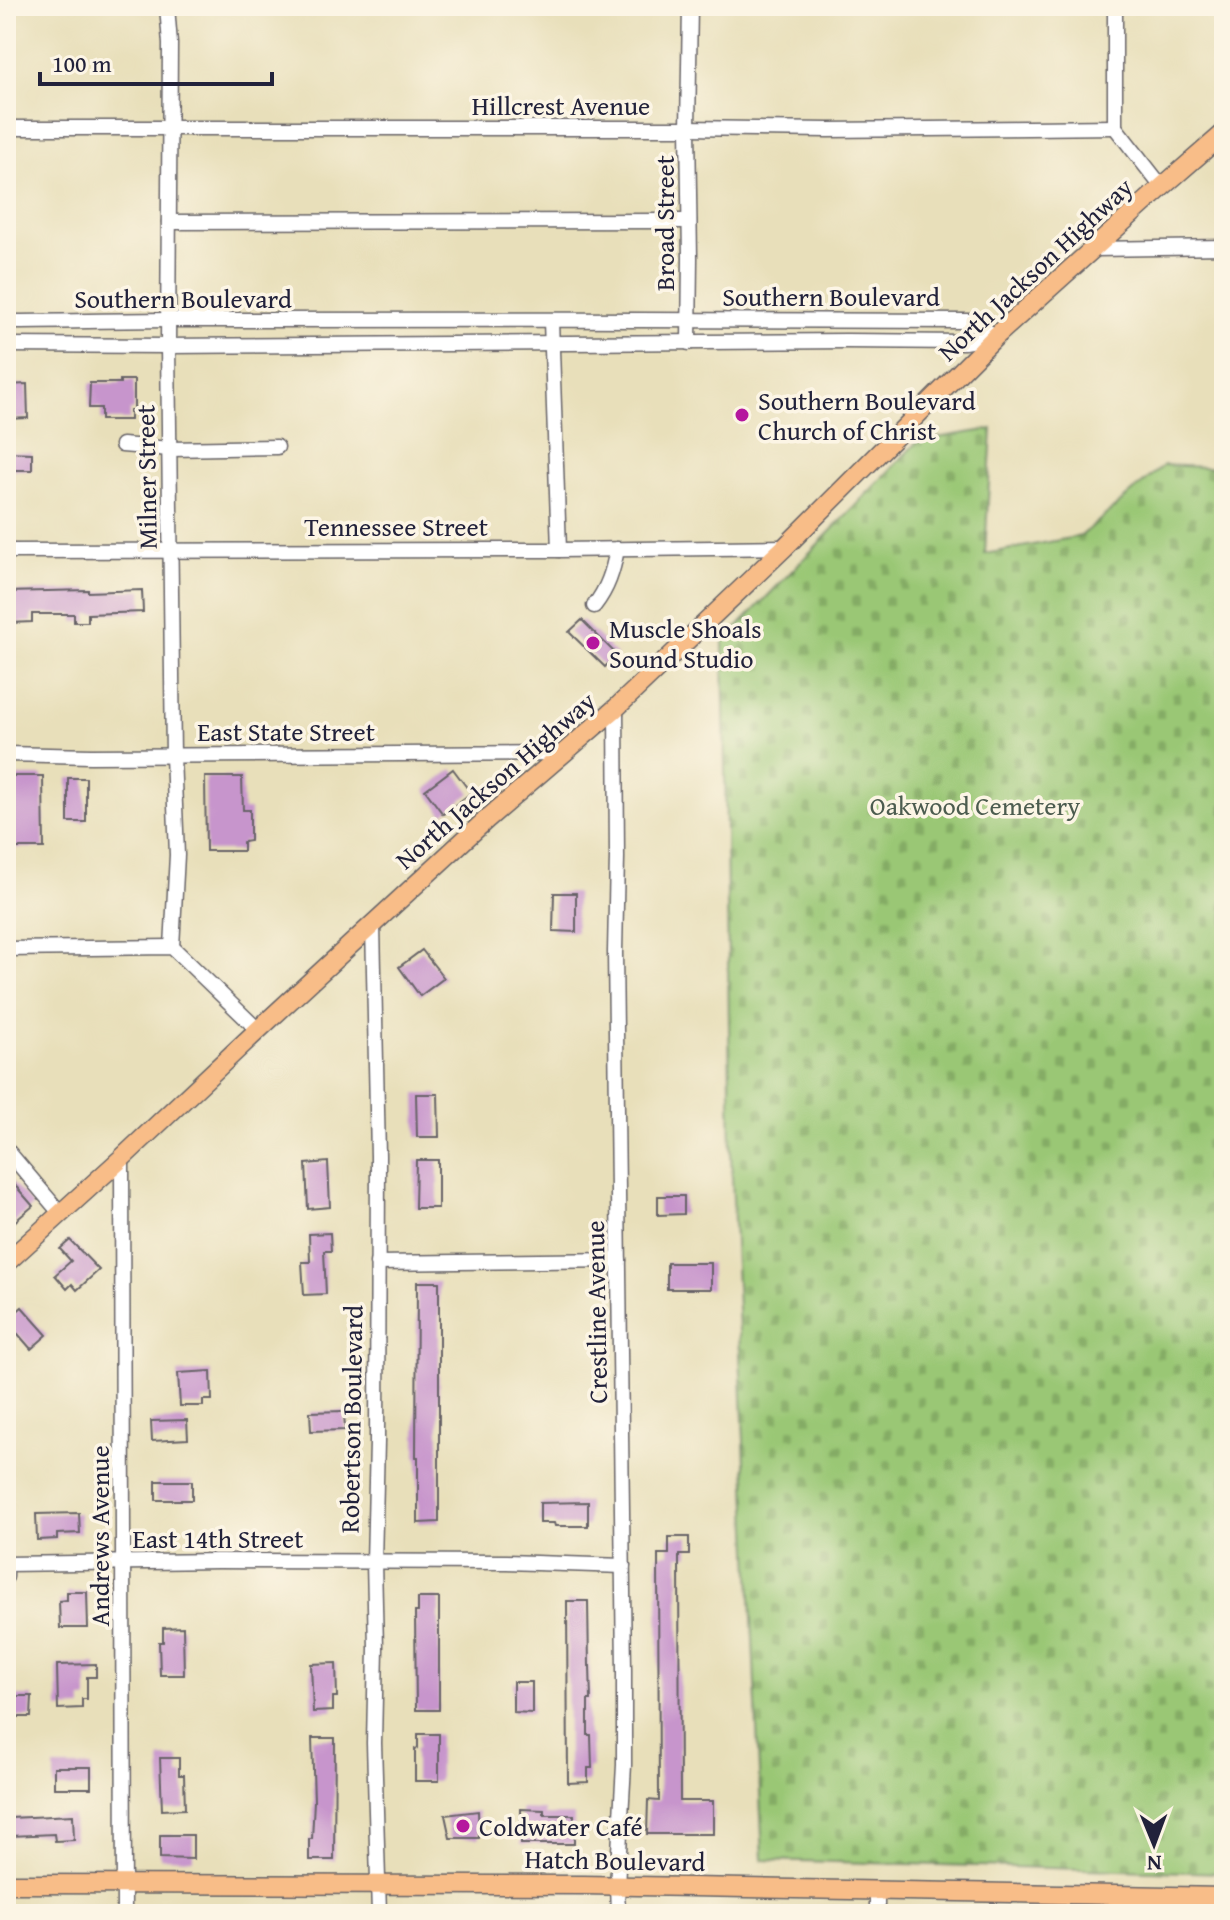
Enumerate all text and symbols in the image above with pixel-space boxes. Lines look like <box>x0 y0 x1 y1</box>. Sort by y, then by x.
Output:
scale bar <box>40 36 272 86</box>
text: 100 m <box>52 46 112 81</box>
street label: Hillcrest Avenue <box>472 86 650 125</box>
street label: Broad Street <box>645 155 684 291</box>
street label: North Jackson Highway <box>929 168 1141 370</box>
street label: Southern Boulevard <box>722 277 940 316</box>
street label: Southern Boulevard <box>74 279 292 318</box>
place label: Southern Boulevard Church of Christ <box>758 381 976 450</box>
street label: Milner Street <box>125 404 167 550</box>
marker: Southern Boulevard Church of Christ <box>733 406 751 424</box>
street label: Tennessee Street <box>304 507 488 546</box>
place label: Muscle Shoals Sound Studio <box>609 609 762 678</box>
marker: Muscle Shoals Sound Studio <box>584 634 602 652</box>
street label: North Jackson Highway <box>386 682 604 878</box>
street label: East State Street <box>197 712 375 751</box>
park label: Oakwood Cemetery <box>870 786 1080 825</box>
street label: Crestline Avenue <box>575 1220 617 1404</box>
street label: Robertson Boulevard <box>330 1304 372 1533</box>
street label: Andrews Avenue <box>80 1445 119 1627</box>
street label: East 14th Street <box>133 1519 303 1558</box>
north arrow <box>1114 1804 1194 1884</box>
place label: Coldwater Café <box>479 1807 643 1846</box>
marker: Coldwater Café <box>454 1817 472 1835</box>
street label: Hatch Boulevard <box>524 1839 706 1881</box>
text: N <box>1146 1848 1162 1880</box>

